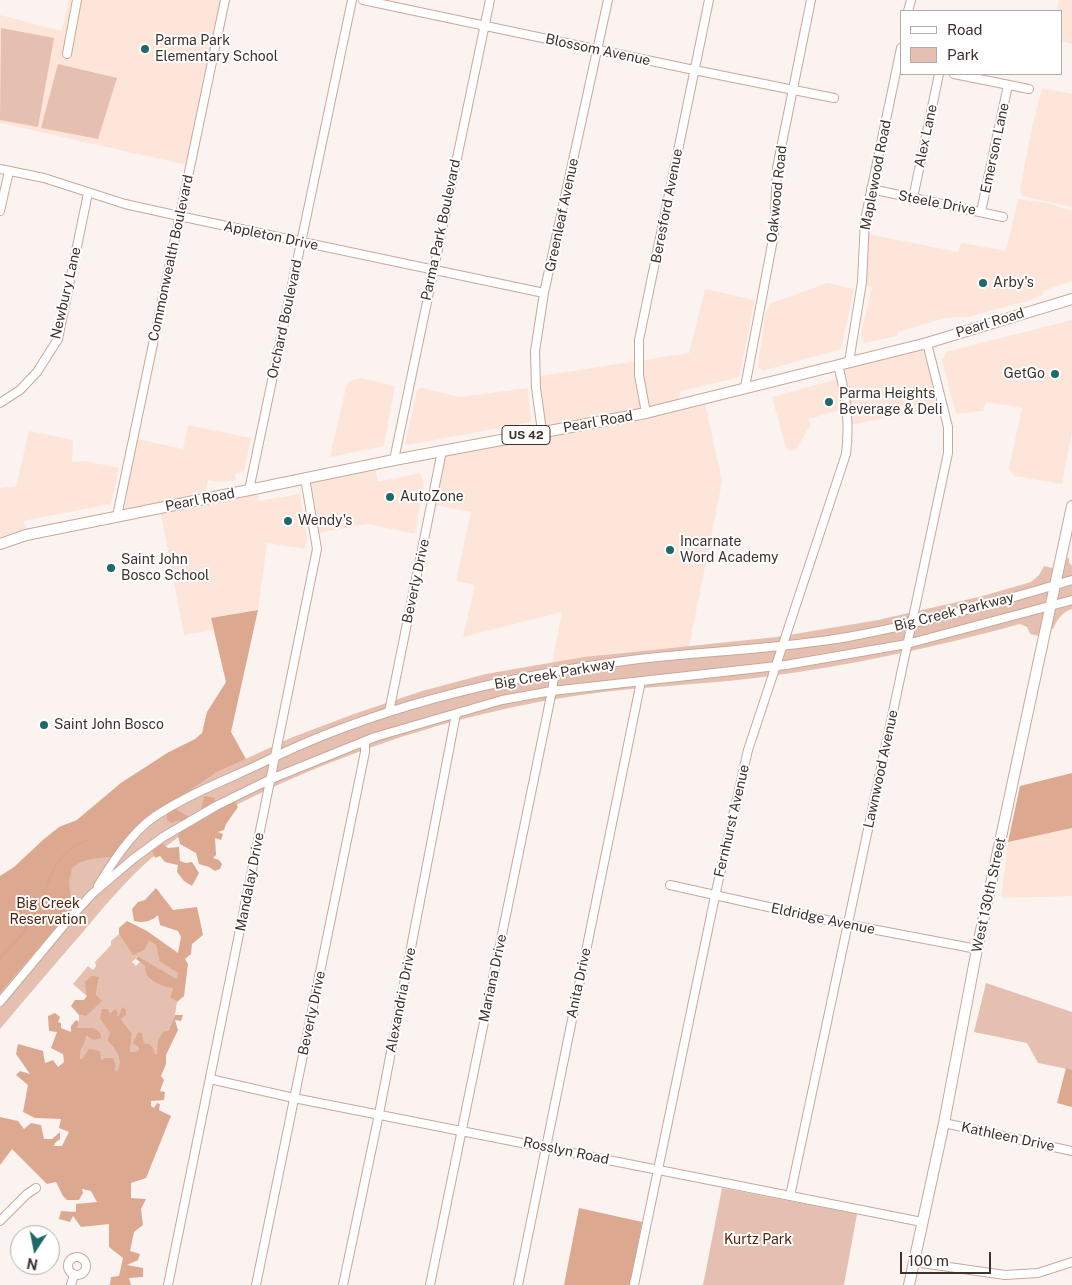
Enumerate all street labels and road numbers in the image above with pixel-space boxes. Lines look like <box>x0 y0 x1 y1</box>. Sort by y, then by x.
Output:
street label: Blossom Avenue <box>544 31 652 69</box>
street label: Emerson Lane <box>977 101 1013 195</box>
street label: Alex Lane <box>911 103 941 169</box>
street label: Maplewood Road <box>857 119 895 231</box>
street label: Oakwood Road <box>764 145 790 243</box>
street label: Beresford Avenue <box>648 147 686 265</box>
street label: Greenleaf Avenue <box>542 157 582 273</box>
street label: Parma Park Boulevard <box>418 158 464 302</box>
street label: Commonwealth Boulevard <box>145 173 197 343</box>
street label: Steele Drive <box>897 187 977 219</box>
street label: Appleton Drive <box>222 218 320 254</box>
street label: Newbury Lane <box>47 245 85 341</box>
street label: Orchard Boulevard <box>264 258 306 380</box>
street label: Pearl Road <box>954 305 1026 341</box>
street label: Pearl Road <box>562 408 634 436</box>
road number: US 42 <box>502 426 550 444</box>
street label: Pearl Road <box>164 485 236 515</box>
street label: Beverly Drive <box>399 537 433 625</box>
street label: Big Creek Parkway <box>892 589 1016 635</box>
street label: Big Creek Parkway <box>493 655 617 693</box>
street label: Lawnwood Avenue <box>860 708 902 830</box>
street label: Fernhurst Avenue <box>711 763 753 879</box>
street label: Mandalay Drive <box>232 831 268 933</box>
street label: West 130th Street <box>969 836 1009 954</box>
street label: Eldridge Avenue <box>769 900 877 938</box>
street label: Mariana Drive <box>475 932 511 1024</box>
street label: Alexandria Drive <box>383 946 419 1054</box>
street label: Anita Drive <box>563 946 595 1020</box>
street label: Beverly Drive <box>295 969 329 1057</box>
street label: Kathleen Drive <box>960 1119 1056 1155</box>
street label: Rosslyn Road <box>522 1134 610 1168</box>

